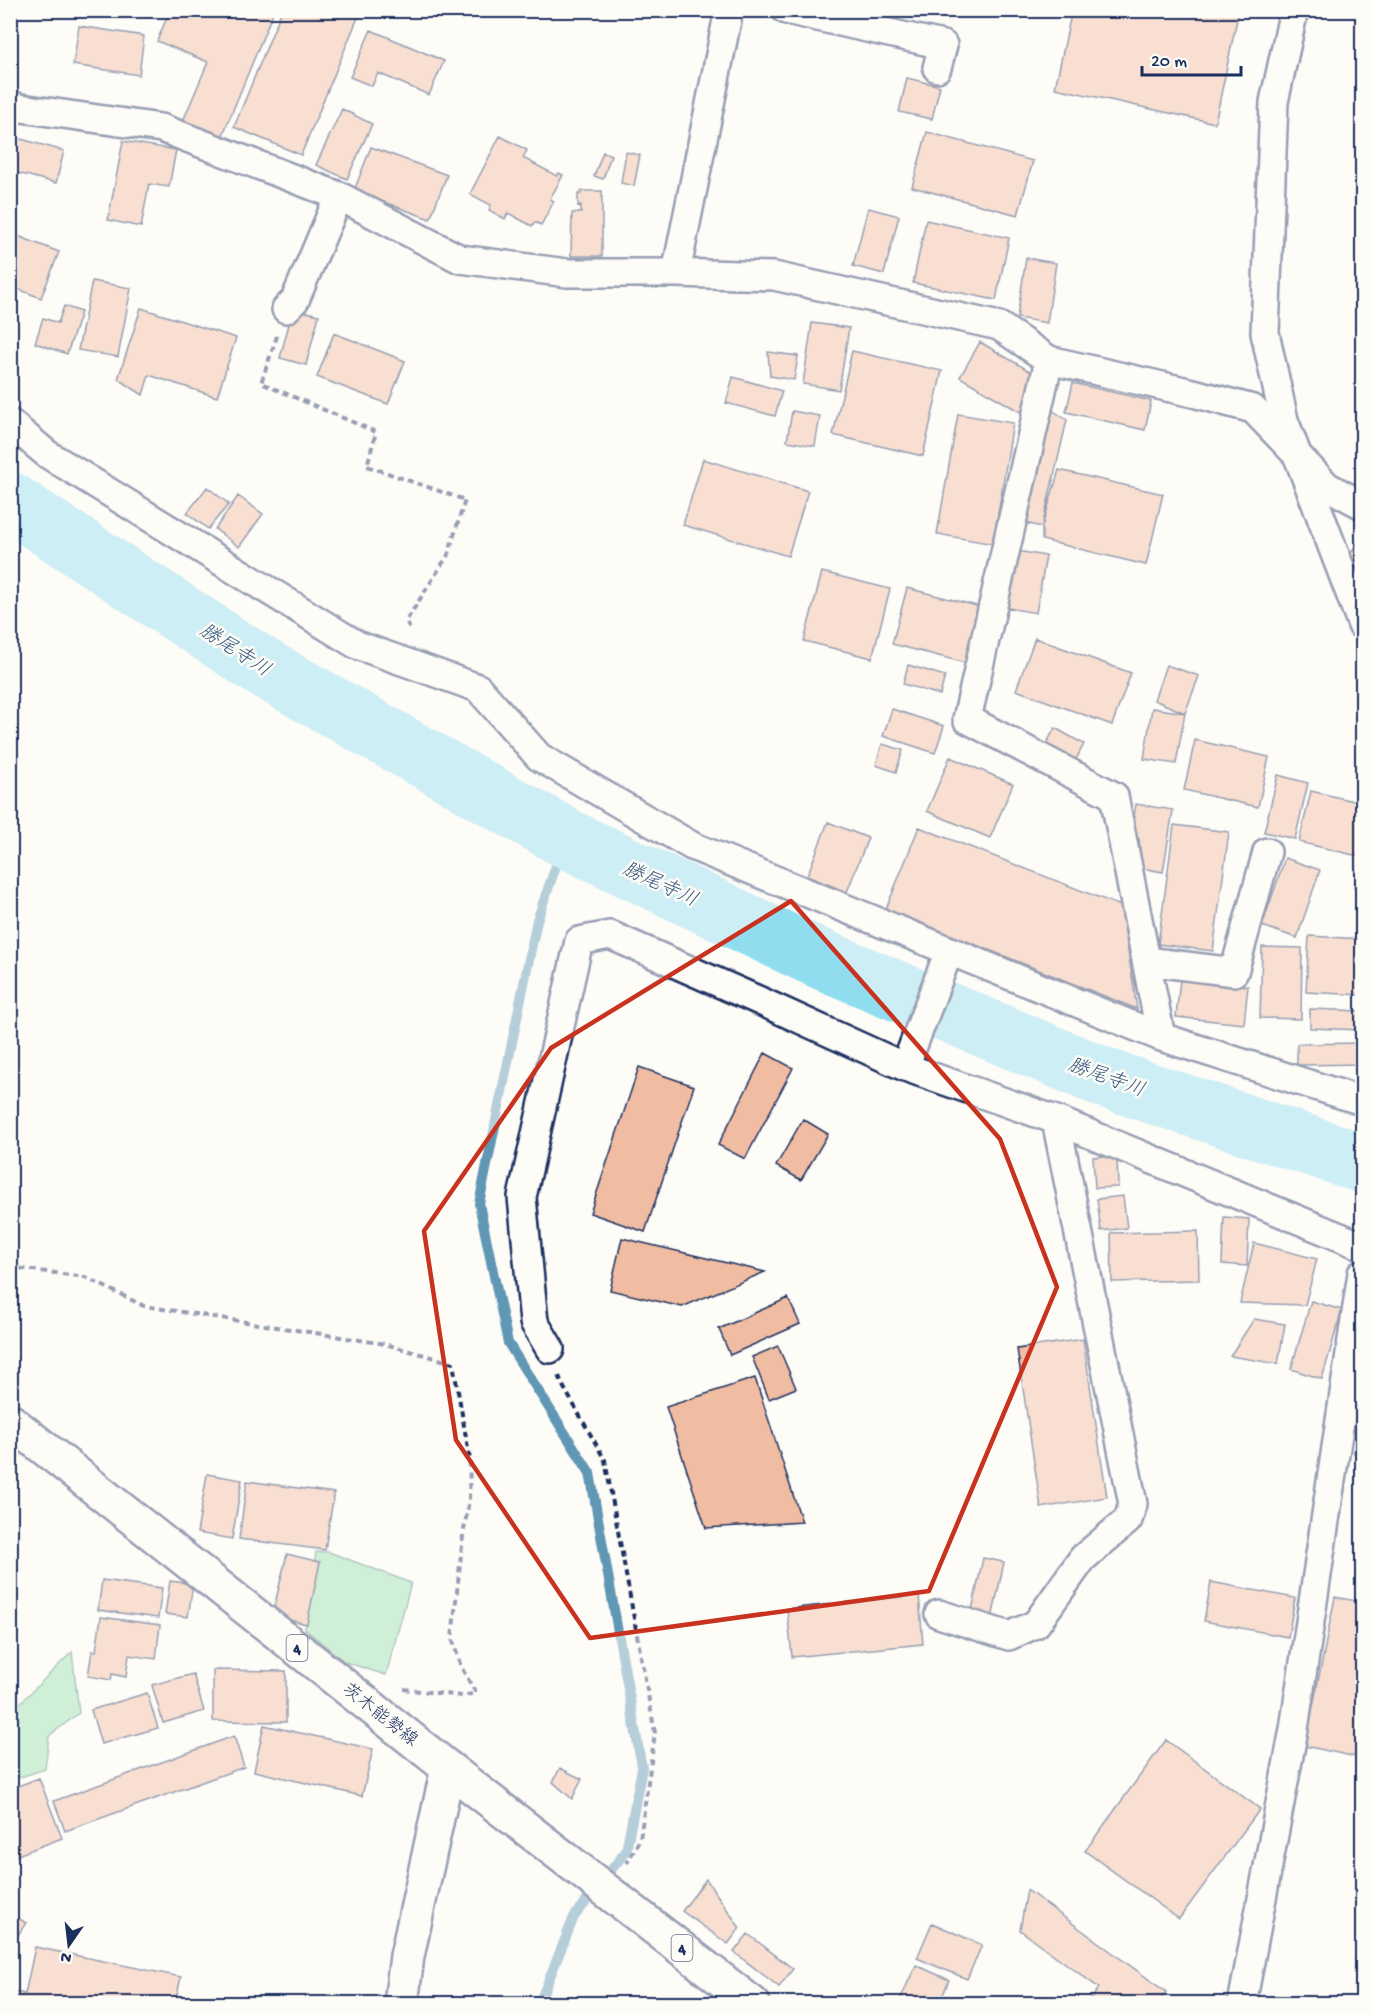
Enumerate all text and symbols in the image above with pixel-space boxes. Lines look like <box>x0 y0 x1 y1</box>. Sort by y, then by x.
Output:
scale bar <box>1142 39 1241 77</box>
text: 20 m <box>1151 52 1187 73</box>
water label: 勝尾寺川 <box>194 619 275 683</box>
water label: 勝尾寺川 <box>618 857 701 913</box>
water label: 勝尾寺川 <box>1064 1053 1148 1104</box>
road number: 4 <box>286 1635 308 1661</box>
street label: 茨木能勢線 <box>338 1679 422 1752</box>
north arrow <box>39 1915 99 1975</box>
road number: 4 <box>672 1935 692 1961</box>
text: N <box>58 1946 74 1967</box>

